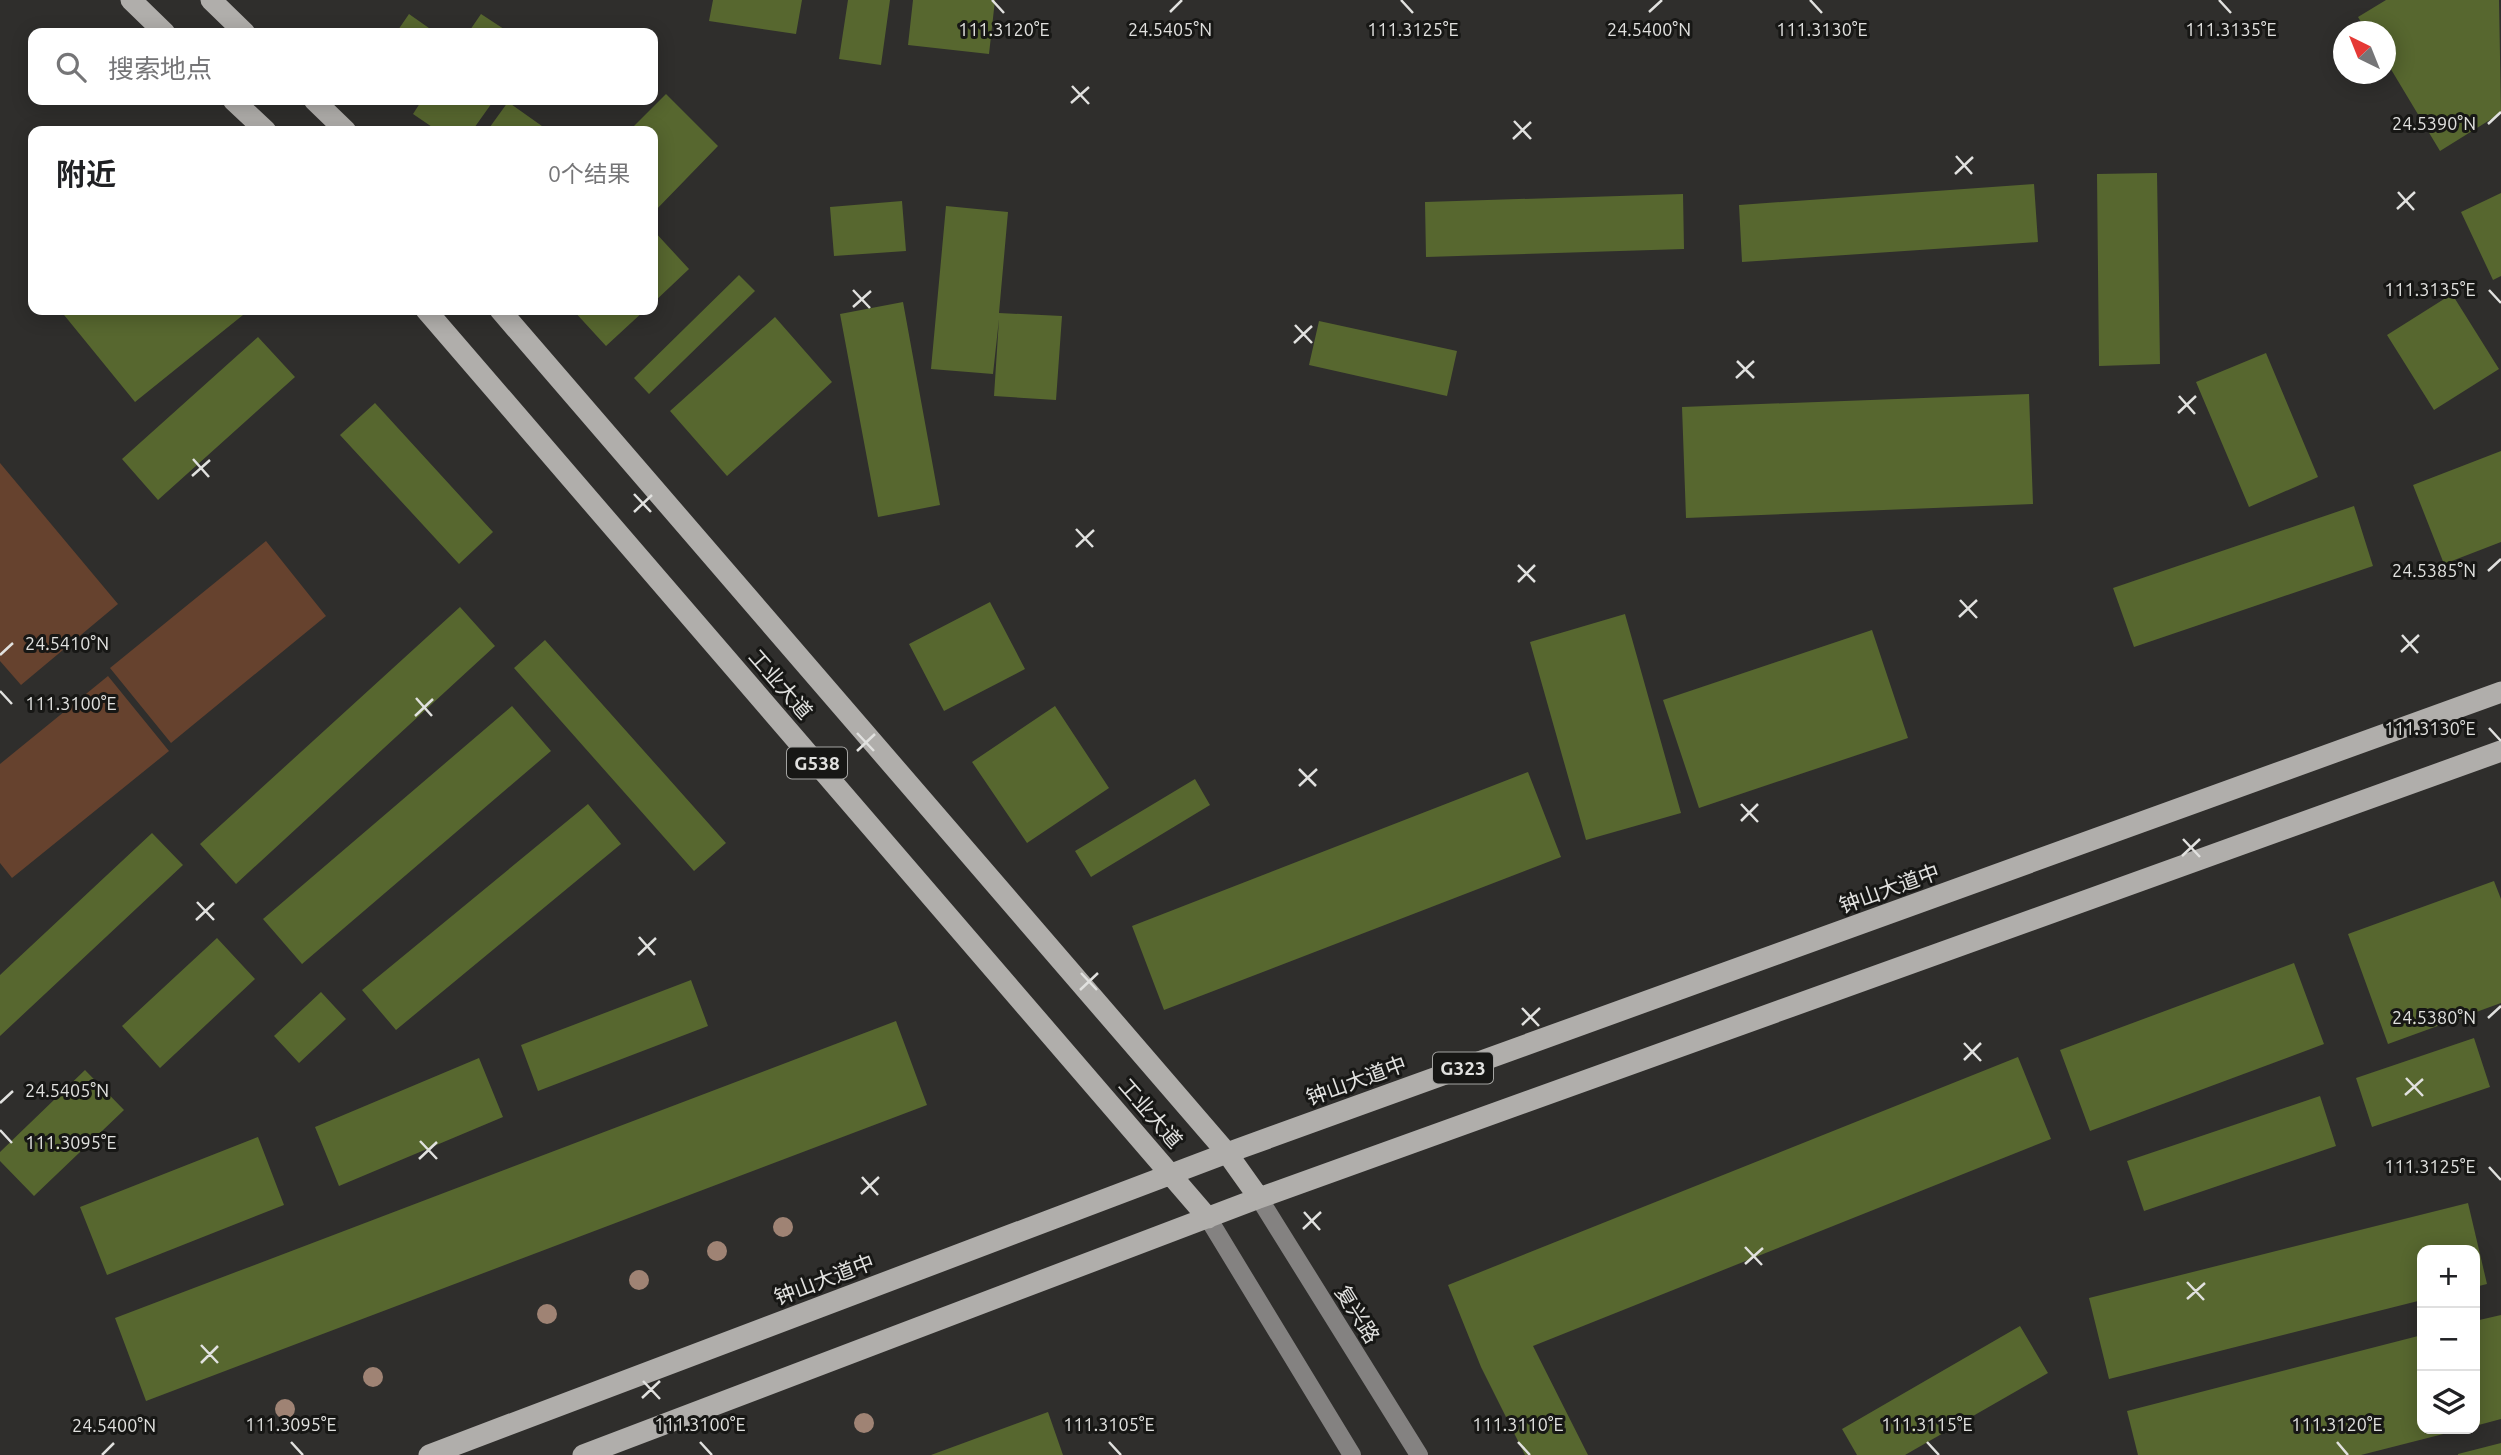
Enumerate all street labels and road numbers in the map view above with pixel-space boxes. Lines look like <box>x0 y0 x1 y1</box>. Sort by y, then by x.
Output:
street label: 工业大道 <box>744 644 818 724</box>
road number: G538 <box>787 748 847 778</box>
street label: 钟山大道中 <box>1836 859 1942 917</box>
street label: 钟山大道中 <box>1303 1051 1409 1109</box>
road number: G323 <box>1433 1052 1493 1084</box>
street label: 工业大道 <box>1114 1073 1188 1153</box>
street label: 钟山大道中 <box>771 1249 877 1309</box>
street label: 复兴路 <box>1331 1281 1385 1347</box>

